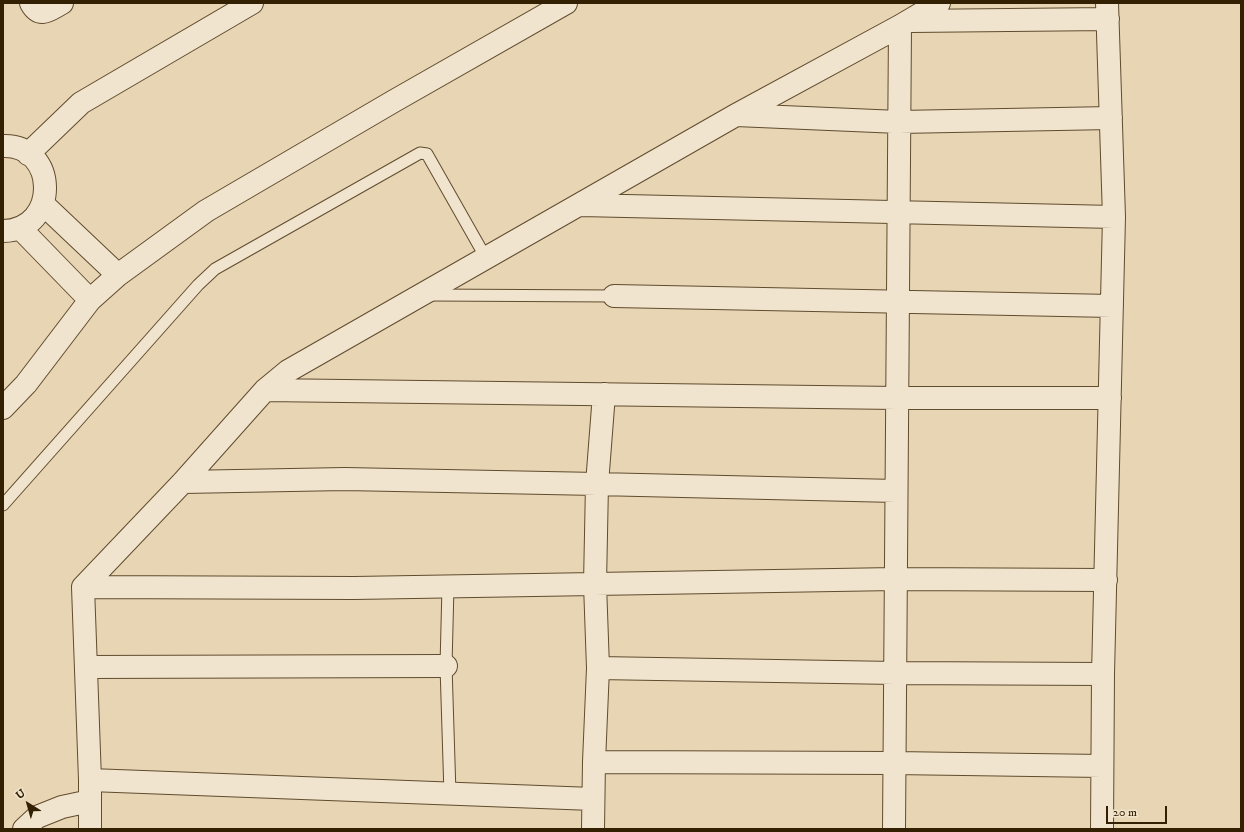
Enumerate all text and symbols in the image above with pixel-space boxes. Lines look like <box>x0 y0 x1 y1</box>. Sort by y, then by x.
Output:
north arrow <box>8 784 48 824</box>
text: U <box>13 786 28 803</box>
scale bar <box>1108 798 1169 824</box>
text: 20 m <box>1113 805 1137 820</box>

